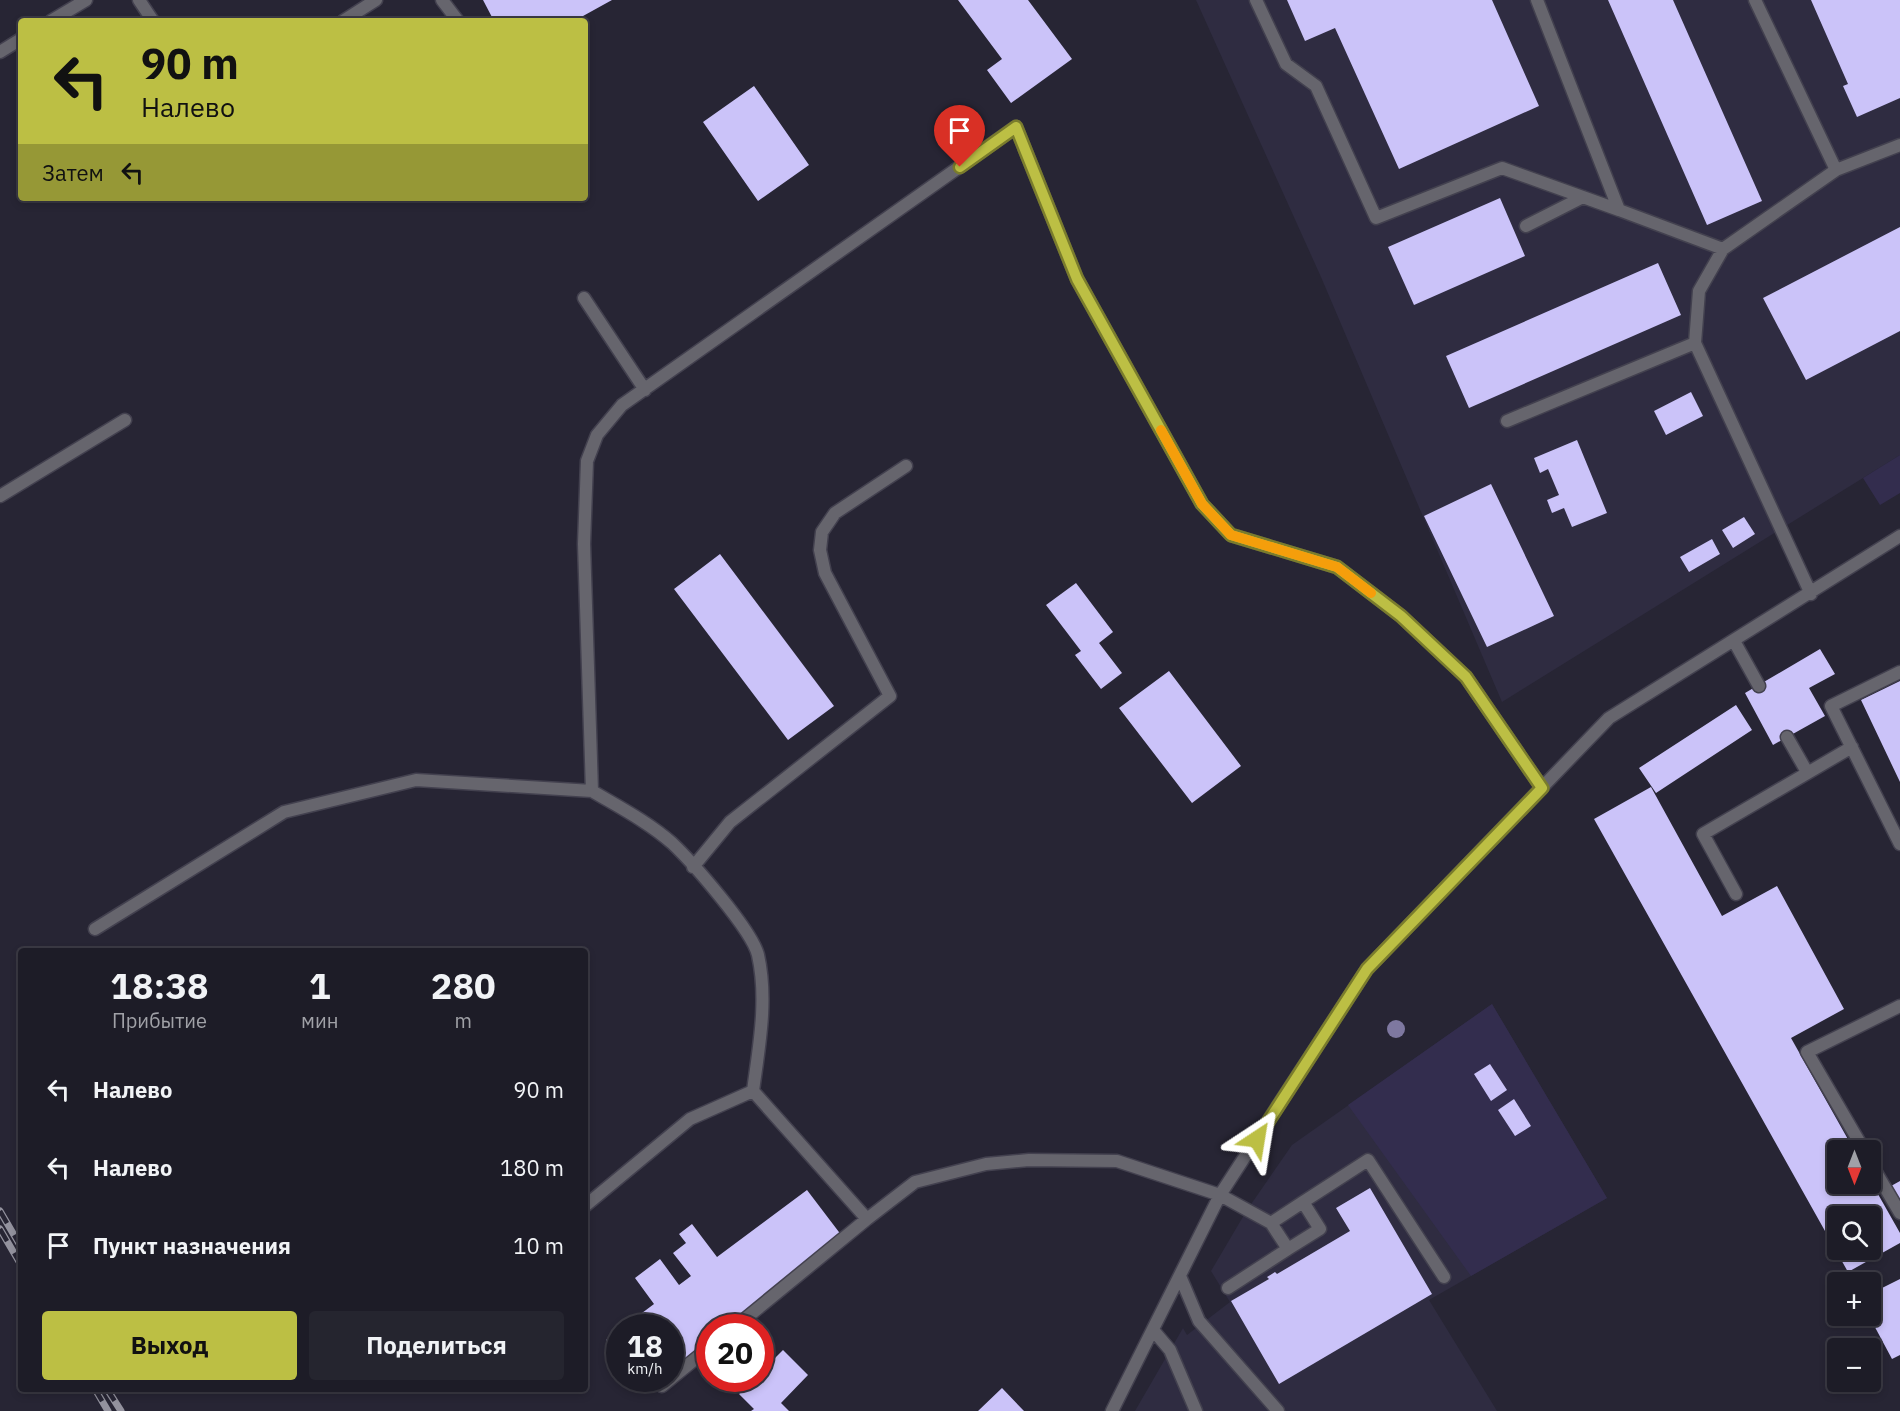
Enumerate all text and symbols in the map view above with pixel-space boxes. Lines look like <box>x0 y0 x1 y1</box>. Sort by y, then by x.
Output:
text: 90 m <box>141 36 239 91</box>
icon: left <box>42 42 120 120</box>
text: Налево <box>141 89 235 124</box>
pin <box>934 105 985 167</box>
icon: arrive <box>943 114 976 147</box>
icon: left <box>116 156 149 189</box>
text: Затем <box>42 158 104 187</box>
text: 18:38 <box>110 962 209 1009</box>
text: 1 <box>309 962 331 1009</box>
text: 280 <box>431 962 496 1009</box>
text: Прибытие <box>112 1007 207 1034</box>
text: мин <box>301 1007 338 1034</box>
text: m <box>454 1007 472 1034</box>
icon: left <box>42 1073 75 1106</box>
text: Налево <box>93 1075 172 1104</box>
text: 90 m <box>513 1075 564 1104</box>
position arrow <box>1225 1107 1289 1171</box>
north arrow <box>1827 1140 1881 1194</box>
map controls <box>1827 1140 1881 1392</box>
icon: left <box>42 1151 75 1184</box>
text: Налево <box>93 1153 172 1182</box>
text: 180 m <box>500 1153 564 1182</box>
button: search <box>1827 1206 1881 1260</box>
icon: arrive <box>42 1229 75 1262</box>
text: Пункт назначения <box>93 1231 291 1260</box>
text: 10 m <box>513 1231 564 1260</box>
button: + <box>1827 1272 1881 1326</box>
button: Выход <box>42 1311 297 1380</box>
button: Поделиться <box>309 1311 564 1380</box>
speed limit sign: 20 <box>696 1314 774 1392</box>
text: 18 <box>627 1326 663 1365</box>
button: − <box>1827 1338 1881 1392</box>
text: km/h <box>627 1359 663 1378</box>

